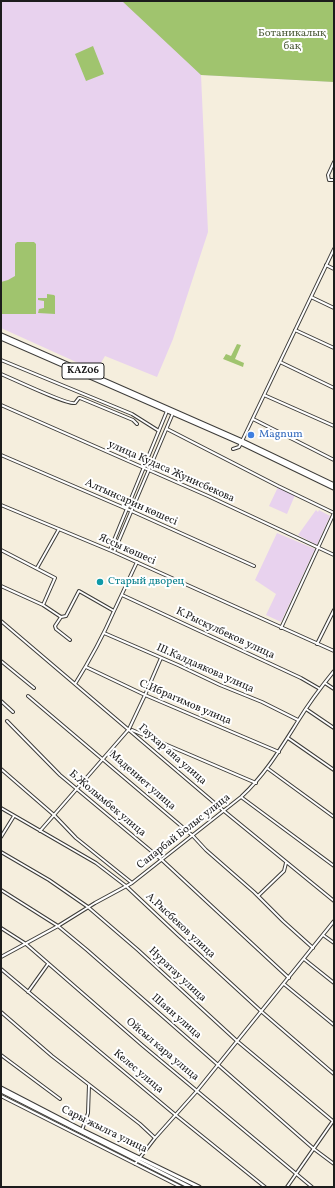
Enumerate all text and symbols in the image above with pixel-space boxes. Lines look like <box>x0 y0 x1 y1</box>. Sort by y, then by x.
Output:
park label: Ботаникалық бақ <box>258 27 326 53</box>
road number: KАZ06 <box>62 363 104 379</box>
place label: Magnum <box>259 428 303 442</box>
marker: Magnum <box>246 430 256 440</box>
street label: улица Кудаса Жунисбекова <box>106 438 236 506</box>
street label: Алтынсарин көшесі <box>83 477 179 529</box>
street label: Яссы көшесі <box>96 532 158 568</box>
place label: Старый дворец <box>108 575 184 589</box>
marker: Старый дворец <box>95 577 105 587</box>
street label: К.Рыскулбеков улица <box>173 605 277 663</box>
street label: Ш.Калдаякова улица <box>154 642 256 696</box>
street label: С.Ибрагимов улица <box>137 678 233 728</box>
street label: Гаухар ана улица <box>135 722 209 788</box>
street label: Мадениет улица <box>106 748 178 814</box>
street label: Б.Жолымбек улица <box>66 768 148 840</box>
street label: Сапарбай Болыс улица <box>135 791 233 873</box>
street label: А.Рысбеков улица <box>142 890 218 962</box>
street label: Нуратау улица <box>145 945 209 1005</box>
street label: Шаян улица <box>148 992 204 1042</box>
street label: Ойсыл кара улица <box>123 1016 201 1084</box>
street label: Келес улица <box>110 1047 166 1097</box>
street label: Сары жылга улица <box>59 1103 149 1157</box>

